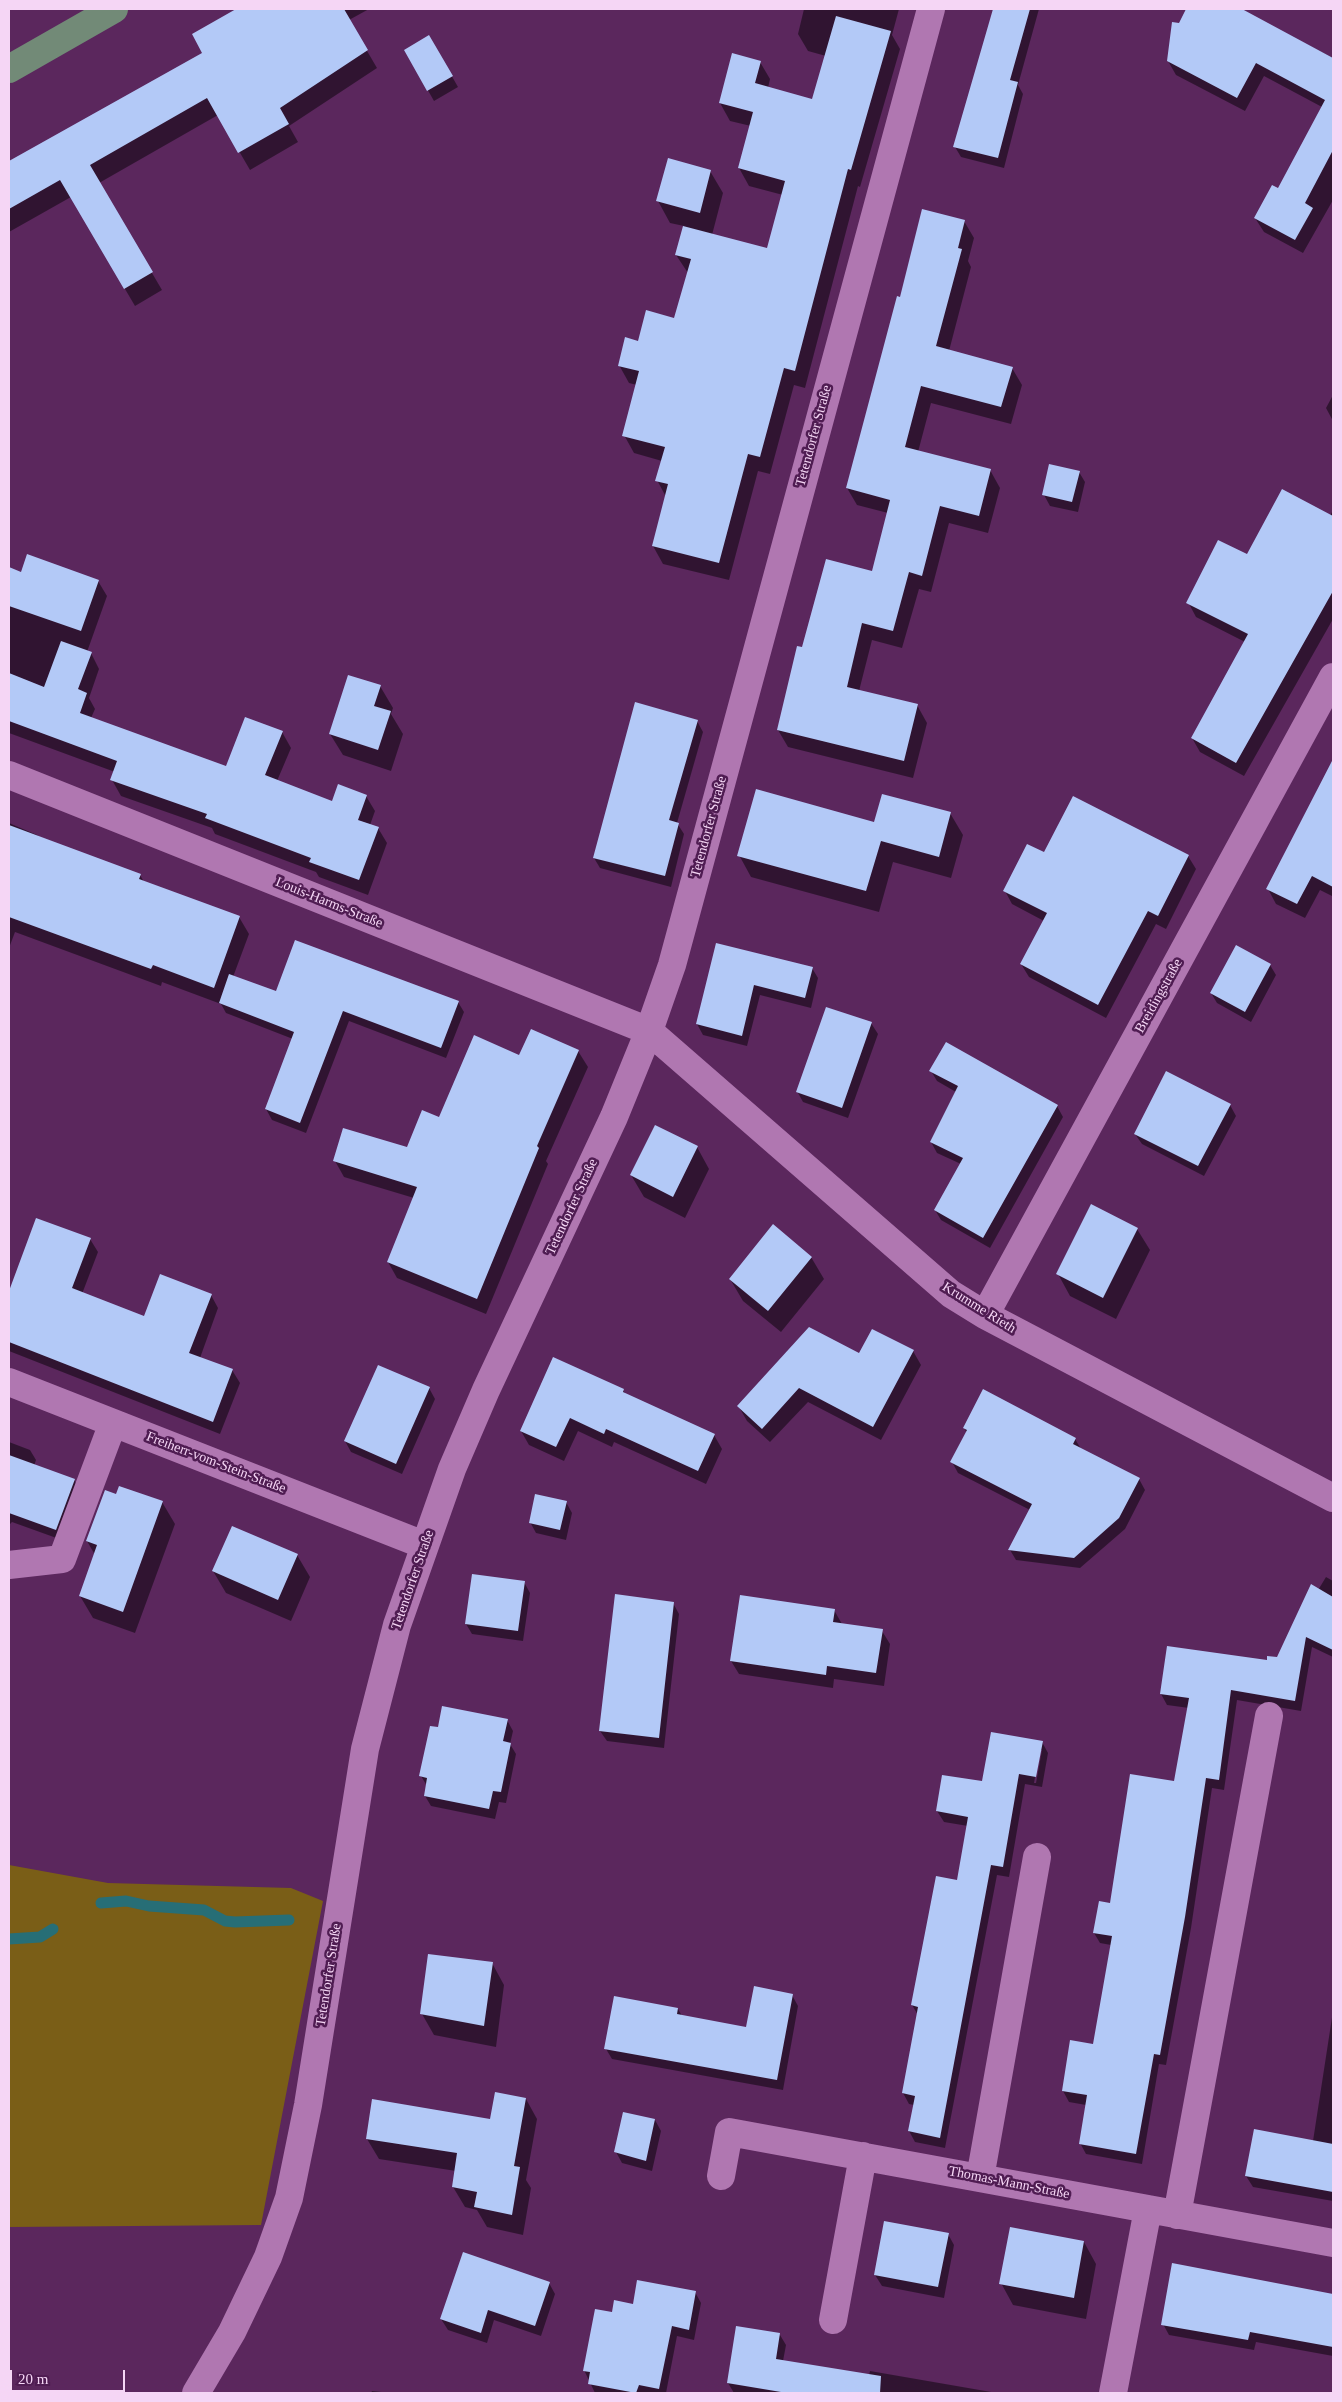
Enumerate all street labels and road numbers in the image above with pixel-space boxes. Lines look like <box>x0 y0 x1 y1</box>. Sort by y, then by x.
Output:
street label: Tetendorfer Straße <box>792 383 836 489</box>
street label: Tetendorfer Straße <box>687 774 731 880</box>
street label: Louis-Harms-Straße <box>273 874 385 932</box>
street label: Breidingstraße <box>1132 956 1186 1036</box>
street label: Tetendorfer Straße <box>542 1156 602 1258</box>
street label: Krumme Rieth <box>939 1279 1019 1337</box>
street label: Freiherr-vom-Stein-Straße <box>144 1429 288 1497</box>
street label: Tetendorfer Straße <box>388 1528 438 1632</box>
street label: Tetendorfer Straße <box>313 1922 345 2028</box>
street label: Thomas-Mann-Straße <box>947 2163 1071 2203</box>

